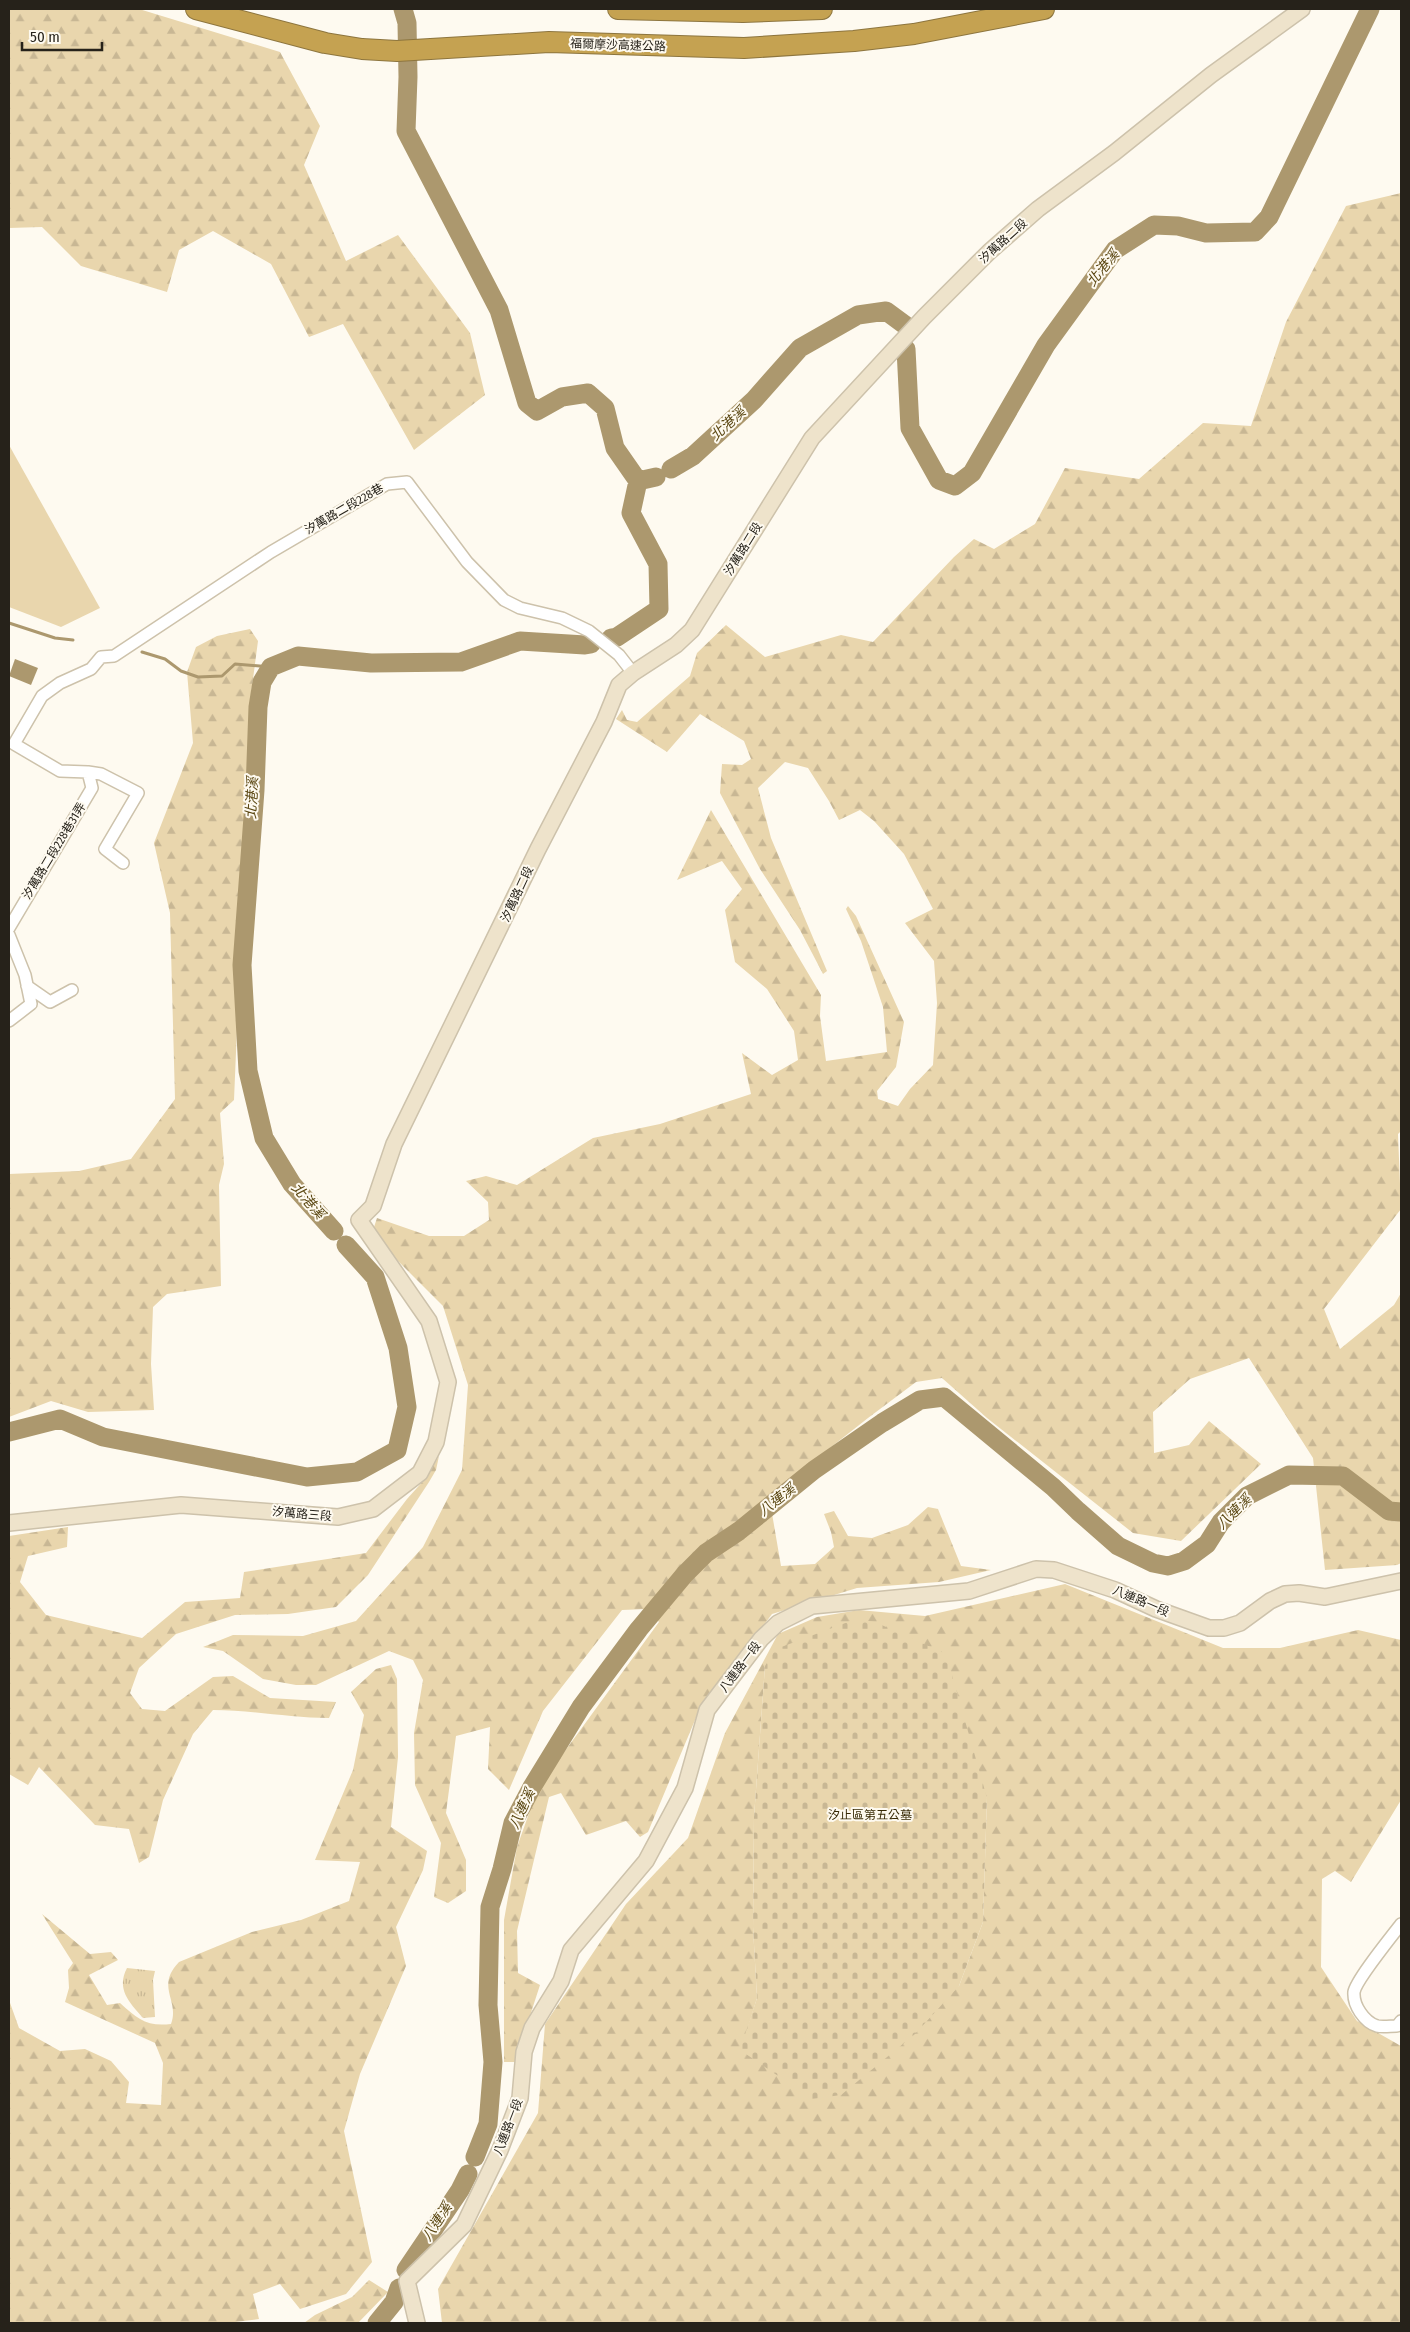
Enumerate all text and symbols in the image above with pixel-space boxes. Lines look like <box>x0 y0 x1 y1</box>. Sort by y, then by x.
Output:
scale bar <box>22 20 102 52</box>
text: 50 m <box>30 28 60 46</box>
street label: 福爾摩沙高速公路 <box>570 36 666 54</box>
street label: 汐萬路二段 <box>976 216 1030 266</box>
water label: 北港溪 <box>1083 245 1124 290</box>
water label: 北港溪 <box>707 402 751 445</box>
street label: 汐萬路二段228巷 <box>302 481 386 537</box>
street label: 汐萬路二段 <box>721 520 765 578</box>
water label: 北港溪 <box>242 775 262 819</box>
street label: 汐萬路二段228巷31弄 <box>20 800 88 902</box>
street label: 汐萬路二段 <box>498 864 536 924</box>
water label: 北港溪 <box>288 1180 330 1224</box>
water label: 八連溪 <box>755 1479 800 1520</box>
water label: 八連溪 <box>1213 1490 1256 1533</box>
street label: 汐萬路三段 <box>271 1504 333 1524</box>
street label: 八連路一段 <box>1111 1583 1171 1619</box>
street label: 八連路一段 <box>716 1639 764 1695</box>
water label: 八連溪 <box>505 1785 539 1832</box>
park label: 汐止區第五公墓 <box>828 1808 912 1822</box>
street label: 八連路一段 <box>491 2096 525 2158</box>
water label: 八連溪 <box>418 2198 457 2244</box>

